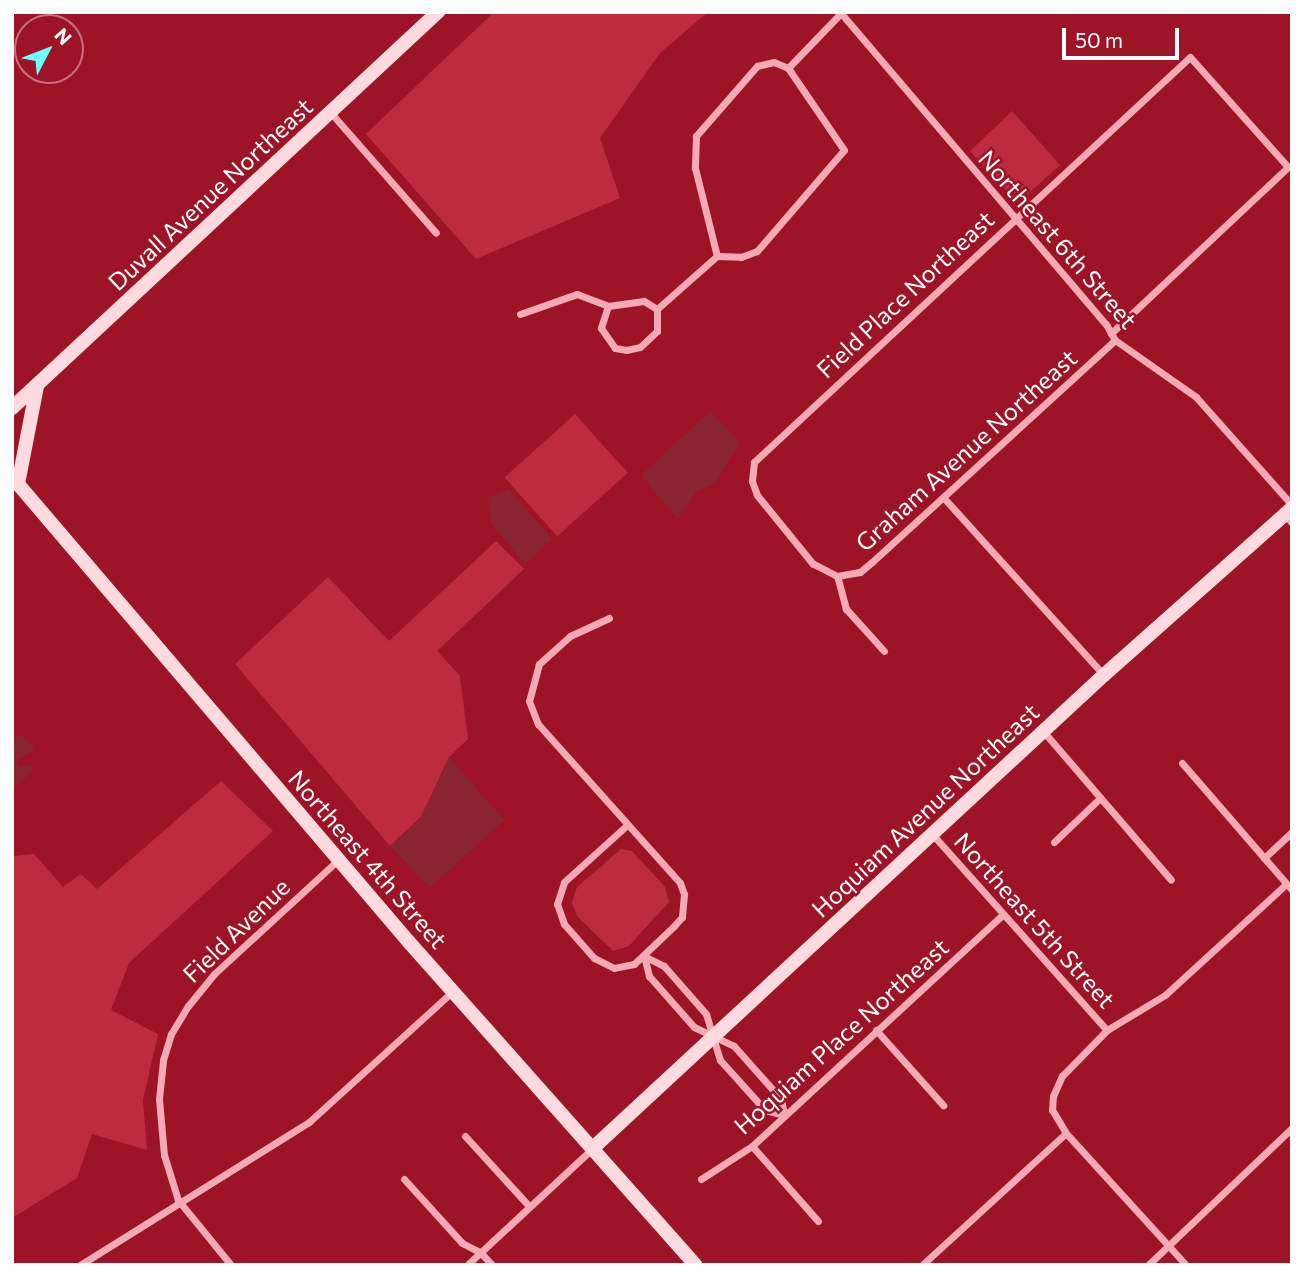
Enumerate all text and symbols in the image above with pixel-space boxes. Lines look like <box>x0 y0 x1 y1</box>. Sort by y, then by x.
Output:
north arrow <box>14 14 84 84</box>
scale bar <box>1066 14 1183 58</box>
text: N <box>50 23 77 49</box>
text: 50 m <box>1075 27 1123 52</box>
street label: Duvall Avenue Northeast <box>102 92 318 296</box>
street label: Northeast 6th Street <box>973 144 1143 334</box>
street label: Field Place Northeast <box>811 205 999 383</box>
street label: Graham Avenue Northeast <box>850 343 1082 557</box>
street label: Hoquiam Avenue Northeast <box>805 697 1045 923</box>
street label: Northeast 4th Street <box>283 764 453 954</box>
street label: Northeast 5th Street <box>949 826 1121 1014</box>
street label: Field Avenue <box>177 872 295 988</box>
street label: Hoquiam Place Northeast <box>728 932 954 1140</box>

